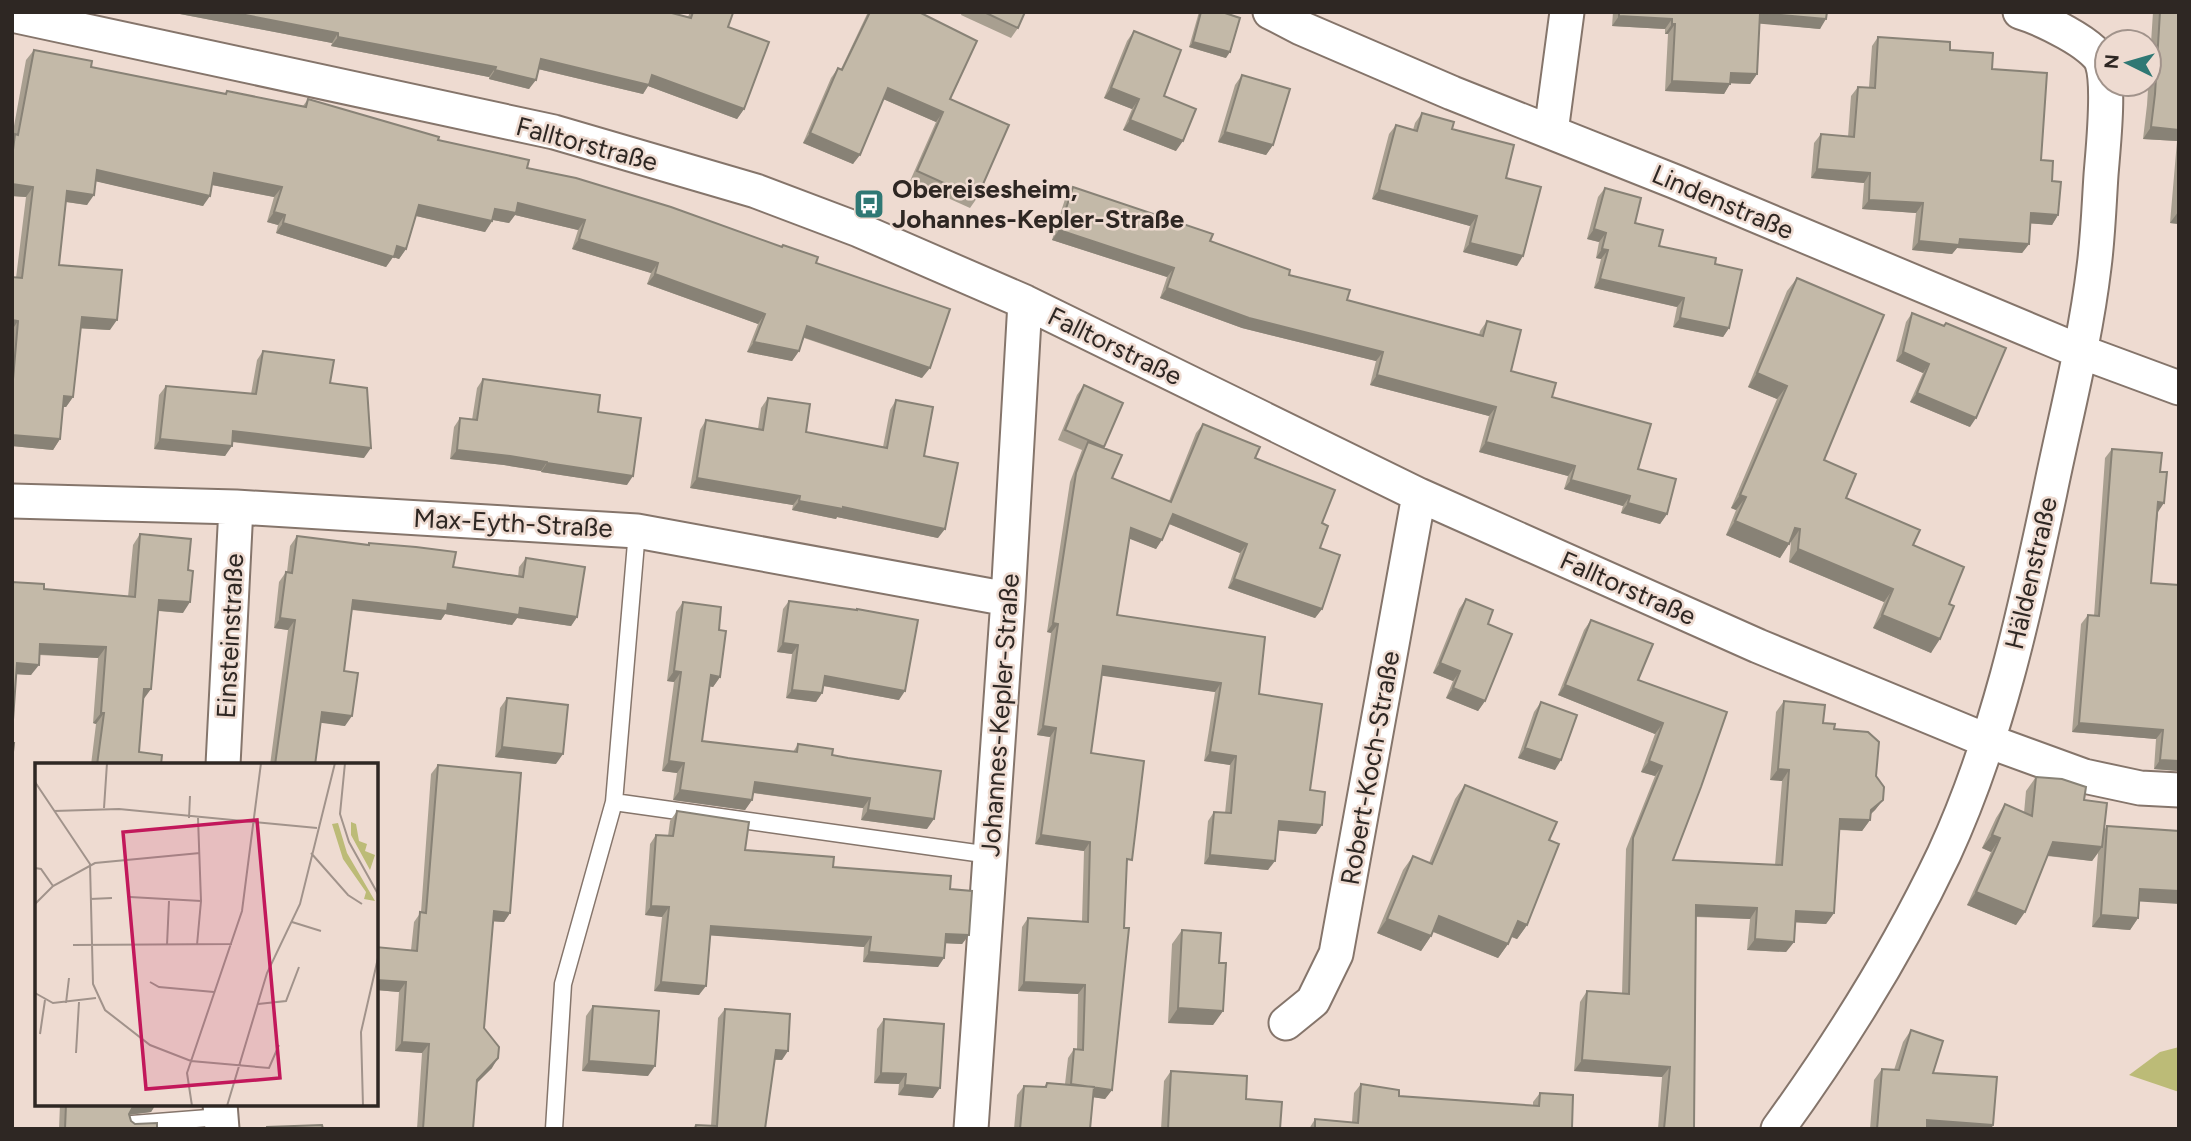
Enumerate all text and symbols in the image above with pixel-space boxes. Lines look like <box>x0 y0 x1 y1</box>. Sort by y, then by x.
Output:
north arrow <box>2093 28 2163 98</box>
text: N <box>2099 53 2124 70</box>
street label: Falltorstraße <box>513 110 661 178</box>
street label: Lindenstraße <box>1647 158 1799 246</box>
place label: Obereisesheim, Johannes-Kepler-Straße <box>892 173 1184 235</box>
bus stop icon: Obereisesheim, Johannes-Kepler-Straße <box>852 187 886 221</box>
street label: Falltorstraße <box>1043 300 1187 392</box>
street label: Häldenstraße <box>1998 494 2064 652</box>
street label: Max-Eyth-Straße <box>413 502 613 544</box>
street label: Falltorstraße <box>1555 544 1701 632</box>
street label: Einsteinstraße <box>210 553 250 719</box>
street label: Johannes-Kepler-Straße <box>974 572 1026 858</box>
street label: Robert-Koch-Straße <box>1334 648 1406 888</box>
inset map <box>35 763 378 1106</box>

